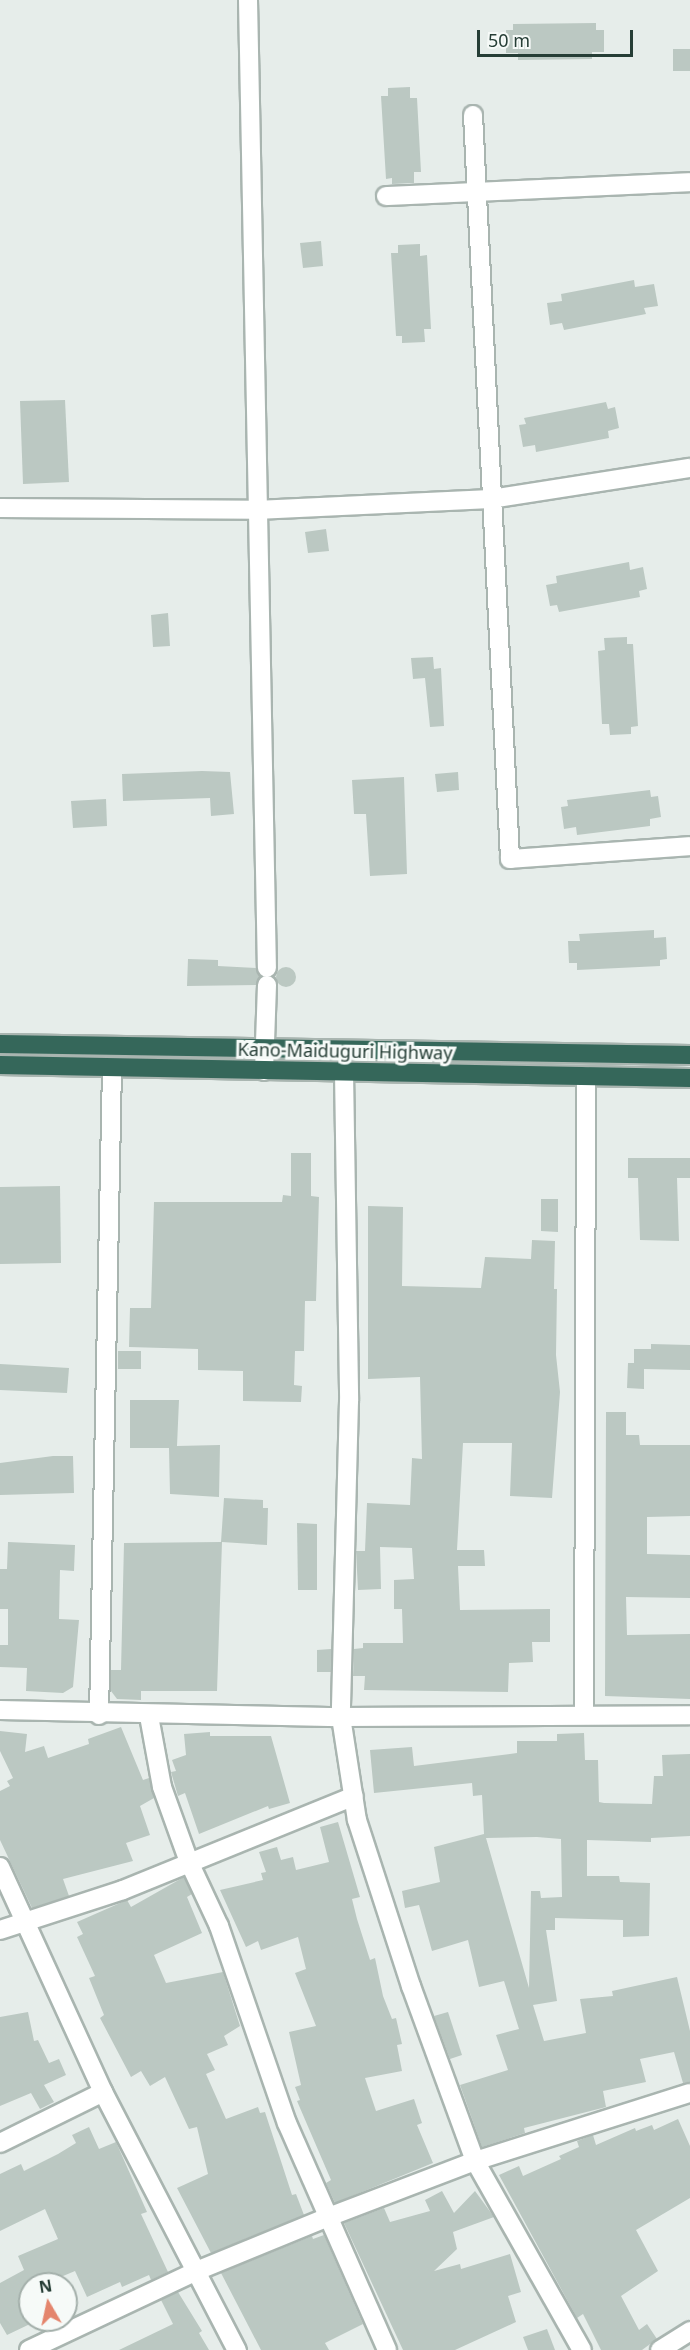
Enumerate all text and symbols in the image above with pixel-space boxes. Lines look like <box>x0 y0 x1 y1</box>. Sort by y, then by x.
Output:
scale bar <box>480 18 636 56</box>
text: 50 m <box>488 28 530 52</box>
street label: Kano-Maiduguri Highway <box>237 1038 453 1064</box>
north arrow <box>18 2272 78 2332</box>
text: N <box>37 2274 54 2298</box>

